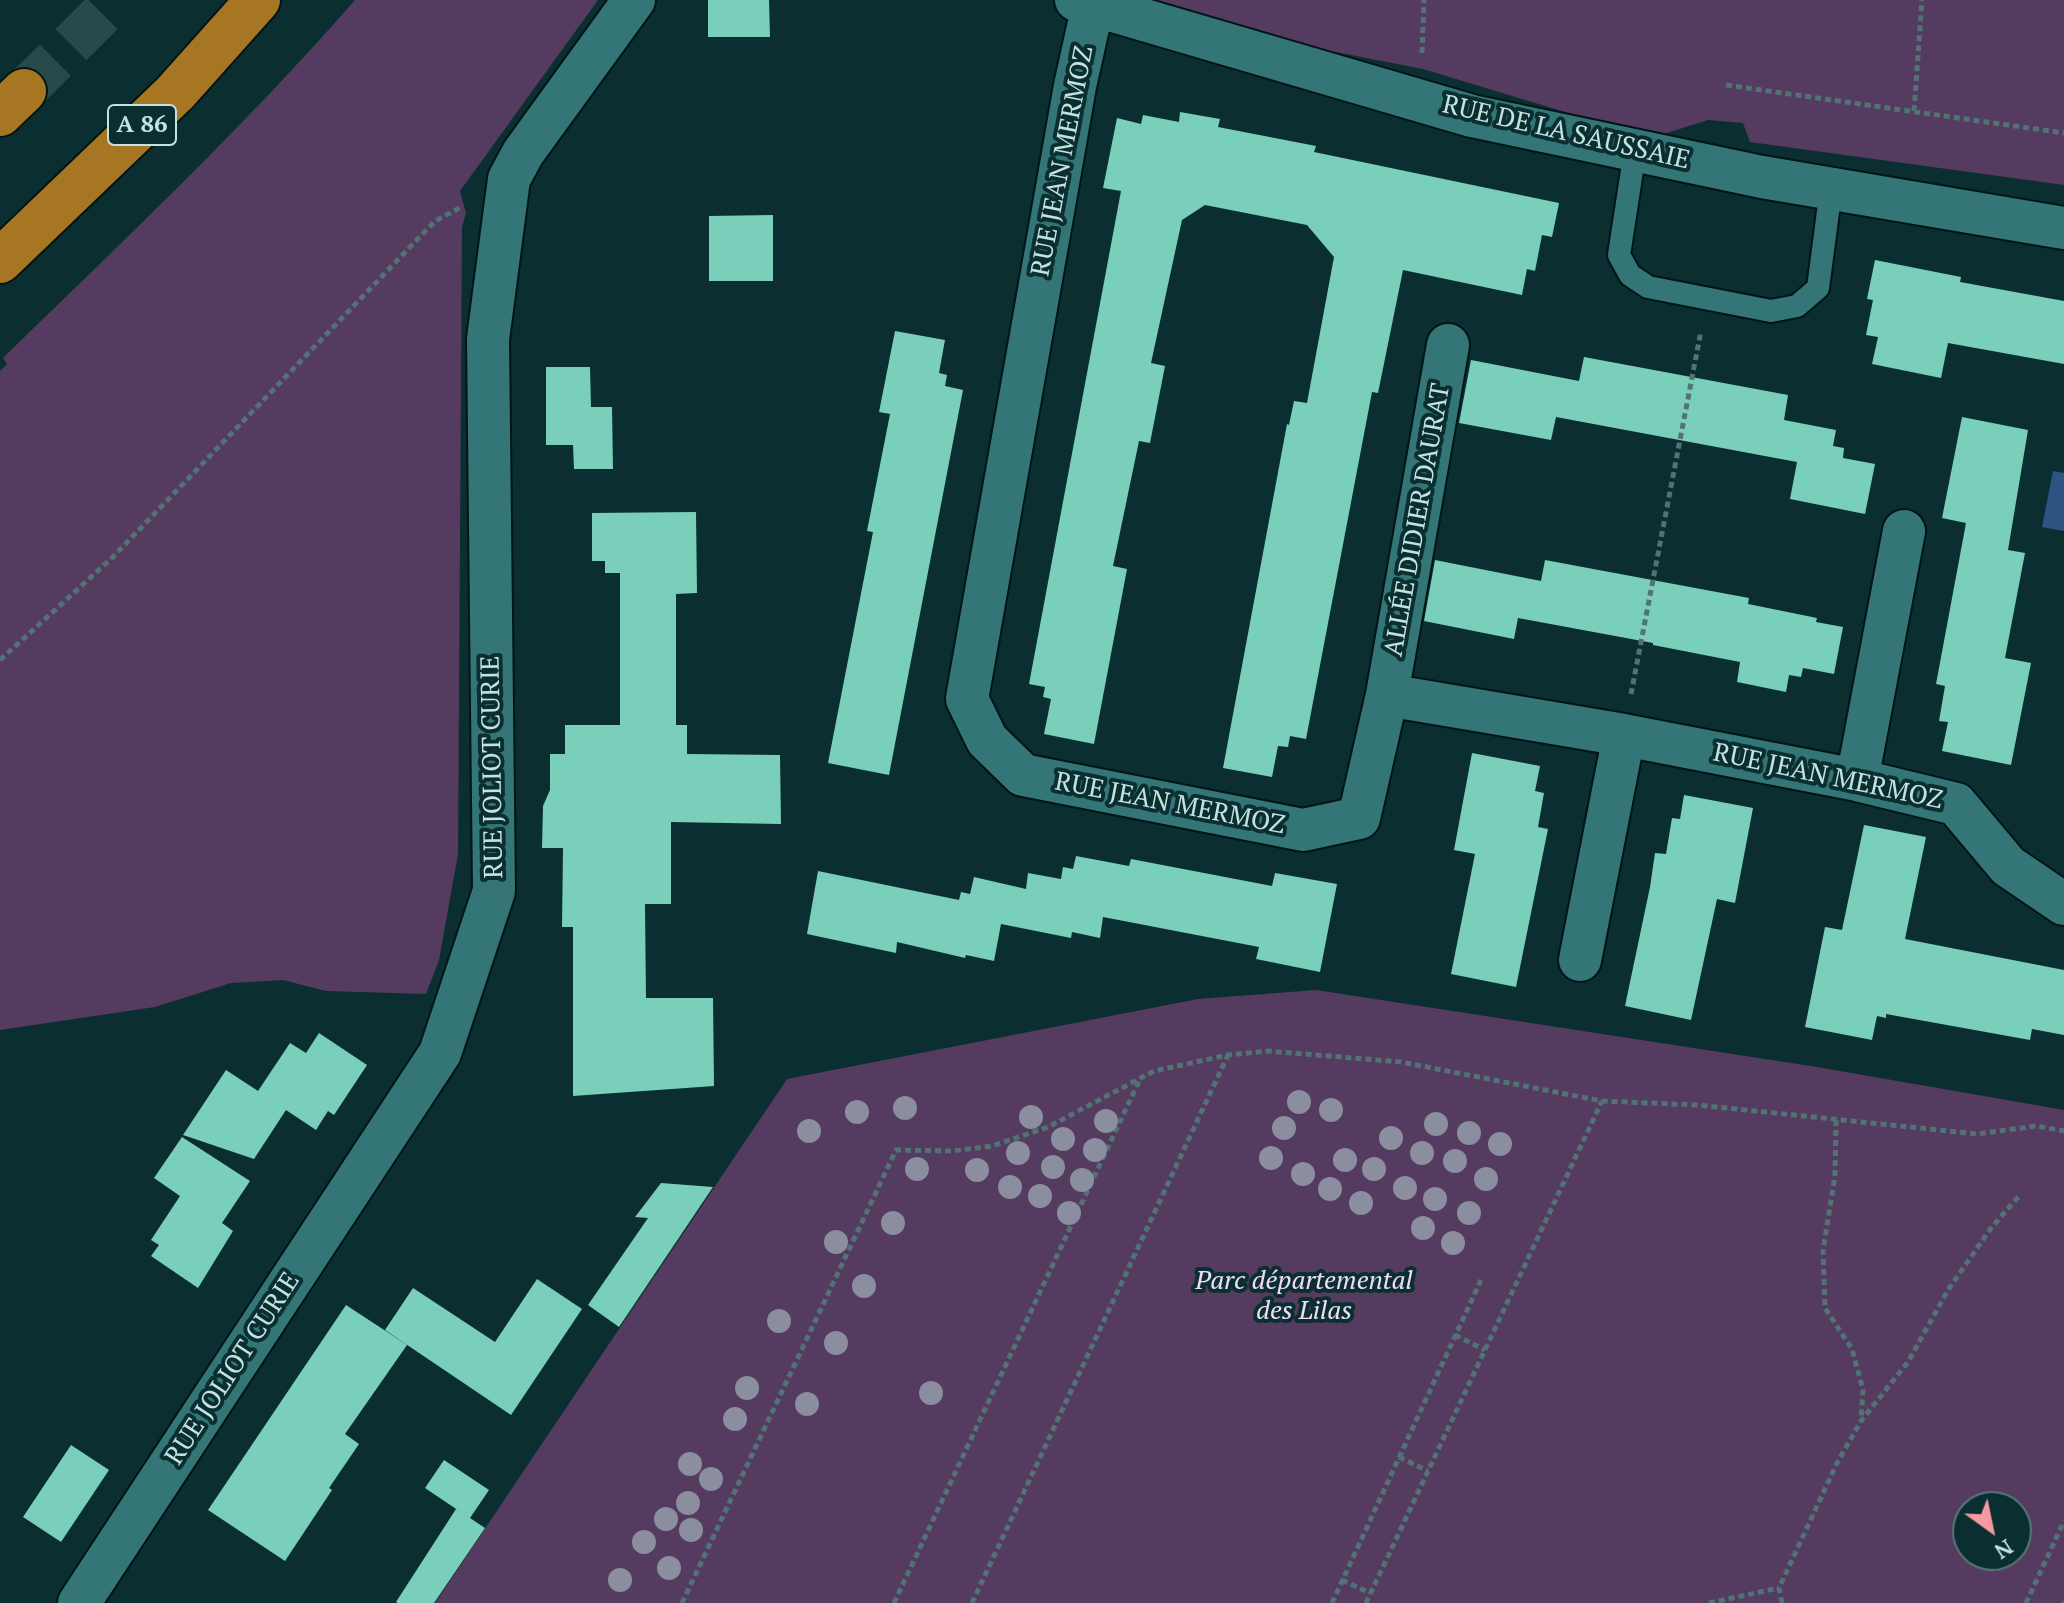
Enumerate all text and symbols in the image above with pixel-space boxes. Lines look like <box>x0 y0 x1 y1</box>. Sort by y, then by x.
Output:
street label: RUE JEAN MERMOZ <box>1025 43 1101 279</box>
street label: RUE DE LA SAUSSAIE <box>1439 89 1693 177</box>
road number: A 86 <box>108 105 176 145</box>
street label: ALLÉE DIDIER DAURAT <box>1379 381 1457 659</box>
street label: RUE JOLIOT CURIE <box>475 655 511 879</box>
street label: RUE JEAN MERMOZ <box>1710 737 1946 817</box>
street label: RUE JEAN MERMOZ <box>1052 766 1288 842</box>
park label: Parc départemental des Lilas <box>1195 1266 1413 1328</box>
street label: RUE JOLIOT CURIE <box>159 1267 307 1471</box>
north arrow <box>1952 1491 2032 1571</box>
text: N <box>1989 1533 2019 1567</box>

